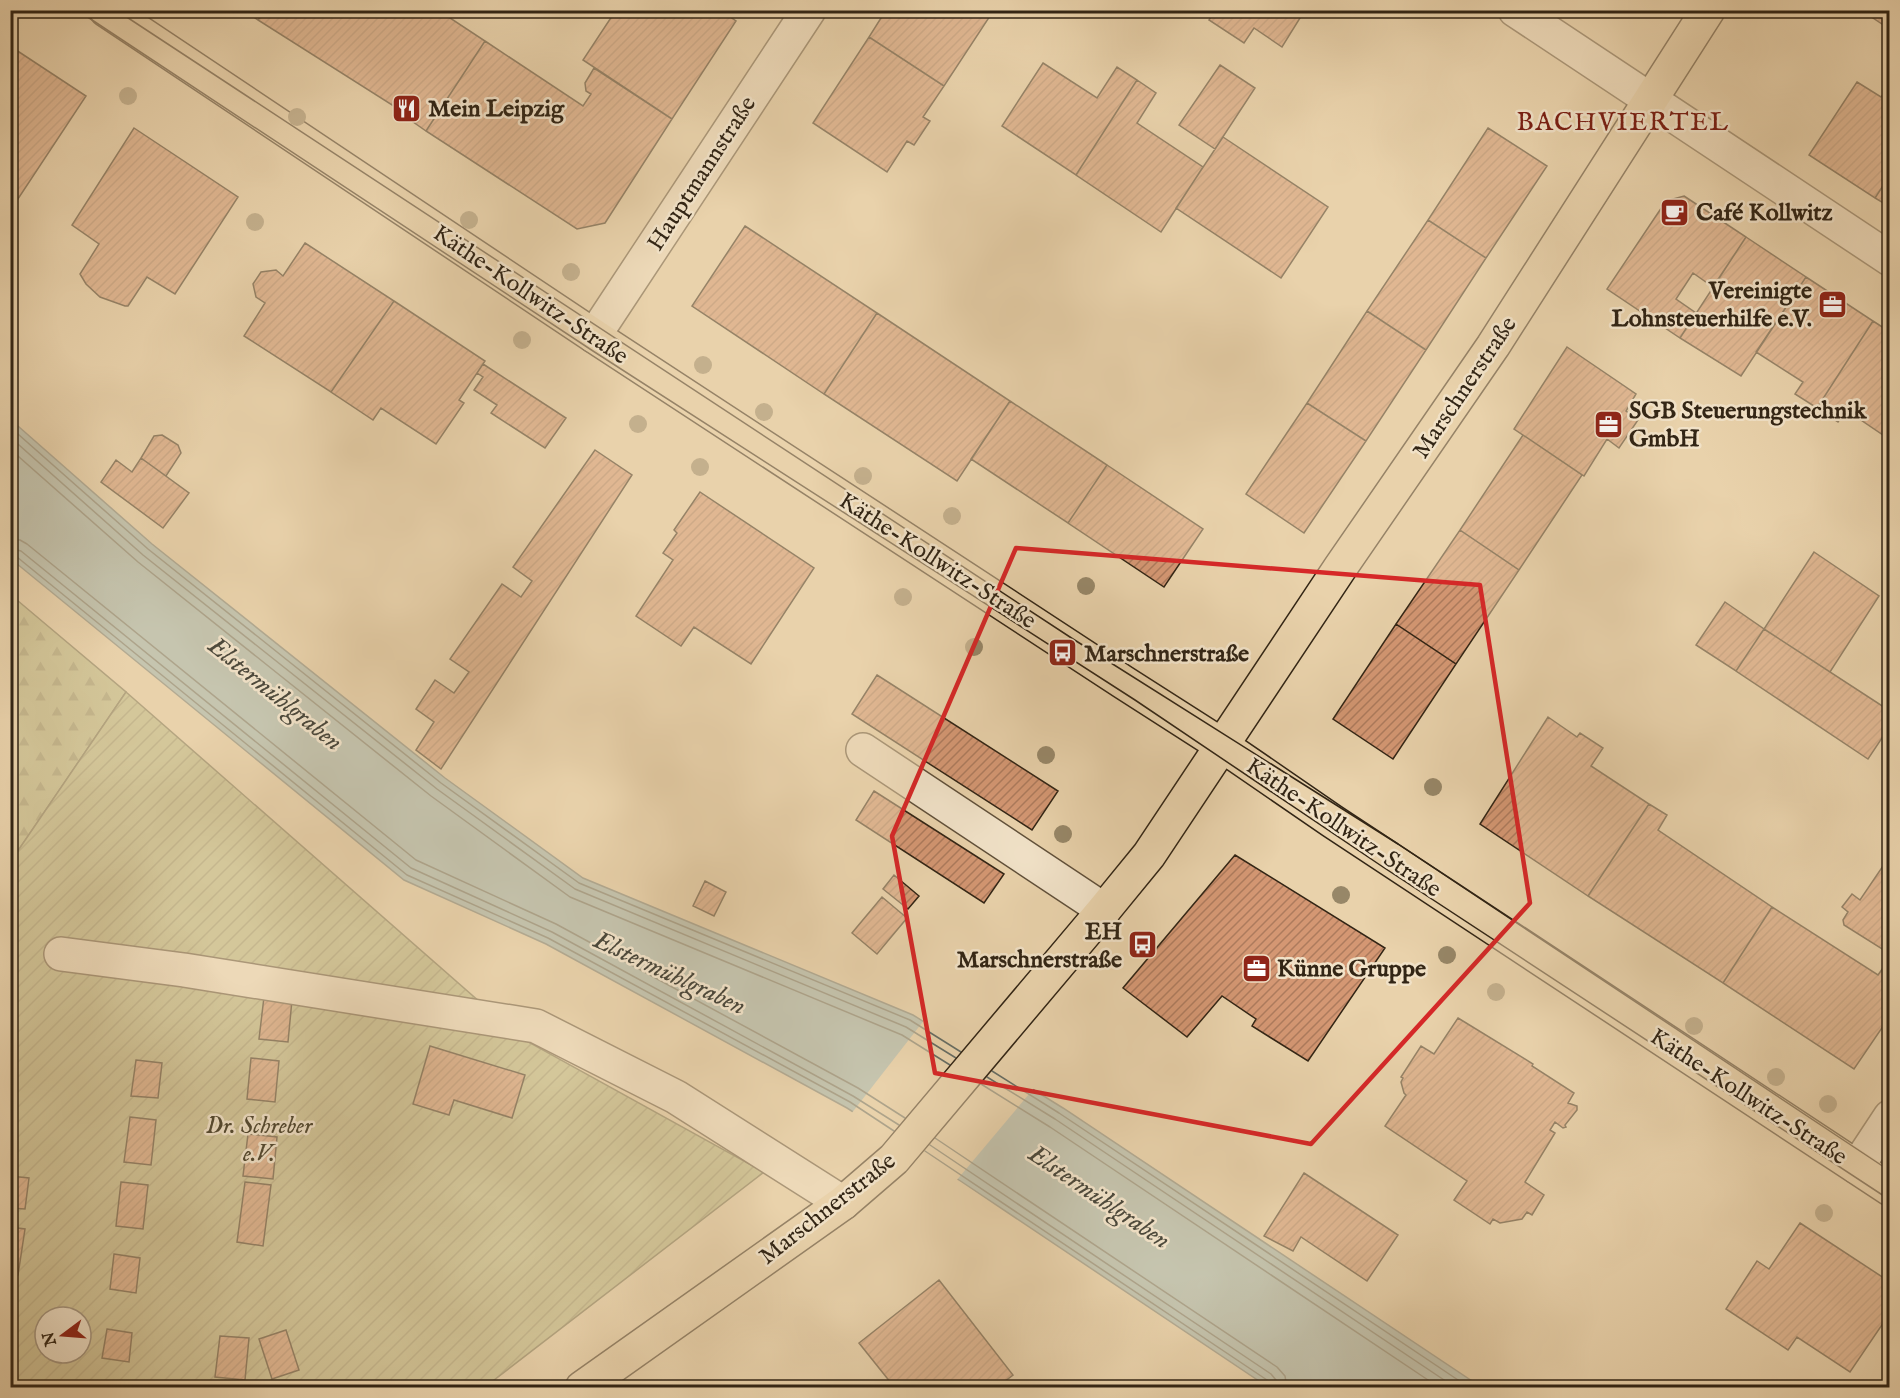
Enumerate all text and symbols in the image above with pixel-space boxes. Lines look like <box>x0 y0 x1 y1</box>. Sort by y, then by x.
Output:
street label: Hauptmannstraße <box>641 91 764 257</box>
restaurant icon: Mein Leipzig <box>391 92 423 124</box>
place label: Mein Leipzig <box>428 94 565 125</box>
district label: BACHVIERTEL <box>1517 106 1729 139</box>
cafe icon: Café Kollwitz <box>1659 196 1691 228</box>
place label: Café Kollwitz <box>1696 198 1833 229</box>
street label: Käthe-Kollwitz-Straße <box>426 218 634 372</box>
place label: Vereinigte Lohnsteuerhilfe e.V. <box>1611 276 1812 335</box>
office icon: Vereinigte Lohnsteuerhilfe e.V. <box>1817 288 1849 320</box>
street label: Marschnerstraße <box>1406 311 1524 465</box>
place label: SGB Steuerungstechnik GmbH <box>1629 396 1867 455</box>
office icon: SGB Steuerungstechnik GmbH <box>1592 408 1624 440</box>
street label: Käthe-Kollwitz-Straße <box>833 486 1042 637</box>
water label: Elstermühlgraben <box>199 629 349 760</box>
bus stop icon: Marschnerstraße <box>1047 637 1079 669</box>
place label: Marschnerstraße <box>1084 639 1249 670</box>
street label: Käthe-Kollwitz-Straße <box>1239 751 1447 905</box>
place label: EH Marschnerstraße <box>957 917 1122 976</box>
water label: Elstermühlgraben <box>587 923 751 1024</box>
bus stop icon: EH Marschnerstraße <box>1127 929 1159 961</box>
office icon: Künne Gruppe <box>1240 952 1272 984</box>
place label: Künne Gruppe <box>1277 954 1426 985</box>
street label: Käthe-Kollwitz-Straße <box>1644 1022 1853 1173</box>
park label: Dr. Schreber e.V. <box>206 1111 314 1170</box>
water label: Elstermühlgraben <box>1020 1137 1177 1258</box>
street label: Marschnerstraße <box>753 1146 903 1272</box>
north arrow <box>33 1305 93 1365</box>
text: N <box>39 1329 62 1349</box>

